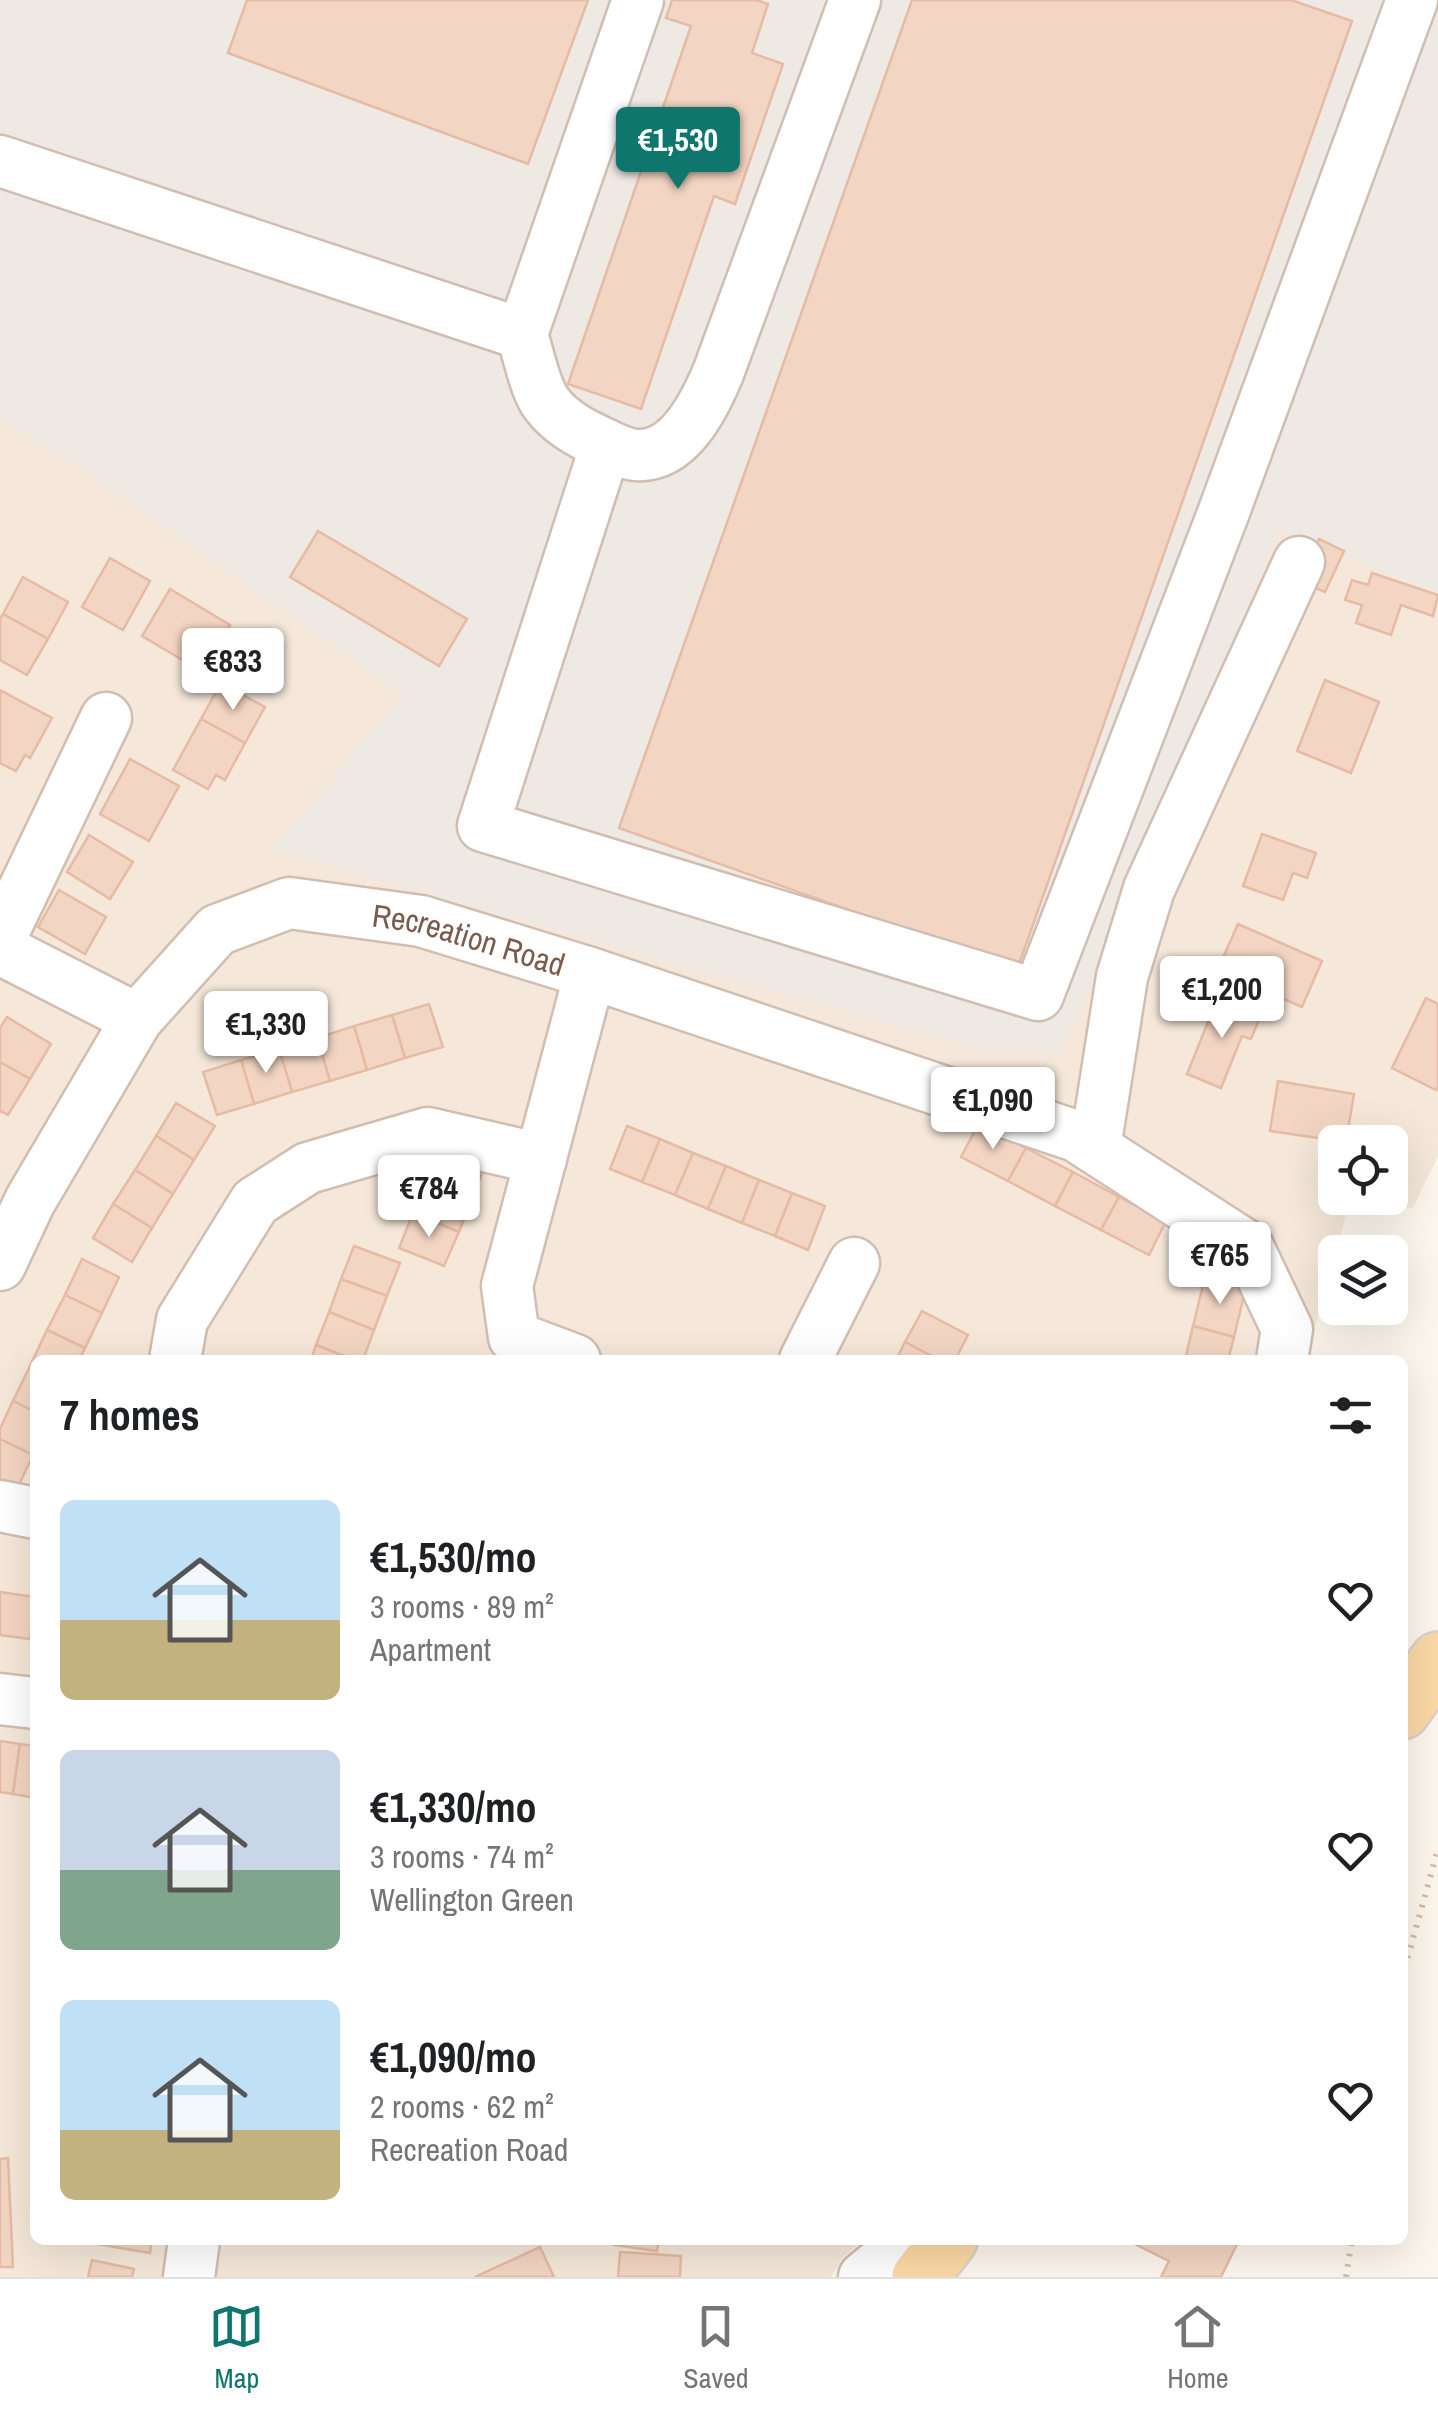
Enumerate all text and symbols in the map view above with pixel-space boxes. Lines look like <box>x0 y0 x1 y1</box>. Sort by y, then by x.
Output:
pin: €1,530 <box>597 107 759 192</box>
text: €1,530 <box>638 118 718 161</box>
pin: €833 <box>174 628 292 713</box>
text: €833 <box>204 639 262 682</box>
street label: Recreation Road <box>370 893 570 986</box>
pin: €1,200 <box>1141 956 1303 1041</box>
text: €1,200 <box>1182 967 1262 1010</box>
pin: €1,330 <box>185 991 347 1076</box>
text: €1,330 <box>226 1002 306 1045</box>
pin: €1,090 <box>912 1067 1074 1152</box>
text: €1,090 <box>953 1078 1033 1121</box>
map controls <box>1318 1125 1408 1325</box>
button: locate <box>1318 1125 1408 1215</box>
pin: €784 <box>370 1155 488 1240</box>
text: €784 <box>400 1166 458 1209</box>
pin: €765 <box>1161 1222 1279 1307</box>
text: €765 <box>1191 1233 1249 1276</box>
button: layers <box>1318 1235 1408 1325</box>
text: 7 homes <box>60 1387 200 1443</box>
icon: filters <box>1323 1388 1378 1443</box>
text: €1,530/mo <box>370 1529 537 1585</box>
icon: home <box>140 1540 260 1660</box>
icon: heart <box>1323 1573 1378 1628</box>
text: 3 rooms · 89 m² <box>370 1585 554 1628</box>
text: Apartment <box>370 1628 491 1671</box>
text: €1,330/mo <box>370 1779 537 1835</box>
icon: home <box>140 1790 260 1910</box>
icon: heart <box>1323 1823 1378 1878</box>
text: 3 rooms · 74 m² <box>370 1835 554 1878</box>
text: Wellington Green <box>370 1878 574 1921</box>
text: €1,090/mo <box>370 2029 537 2085</box>
icon: home <box>140 2040 260 2160</box>
icon: heart <box>1323 2073 1378 2128</box>
text: 2 rooms · 62 m² <box>370 2085 554 2128</box>
text: Recreation Road <box>370 2128 568 2171</box>
tab: Map <box>209 2299 264 2397</box>
tab: Saved <box>683 2299 748 2397</box>
tab: Home <box>1167 2299 1229 2397</box>

